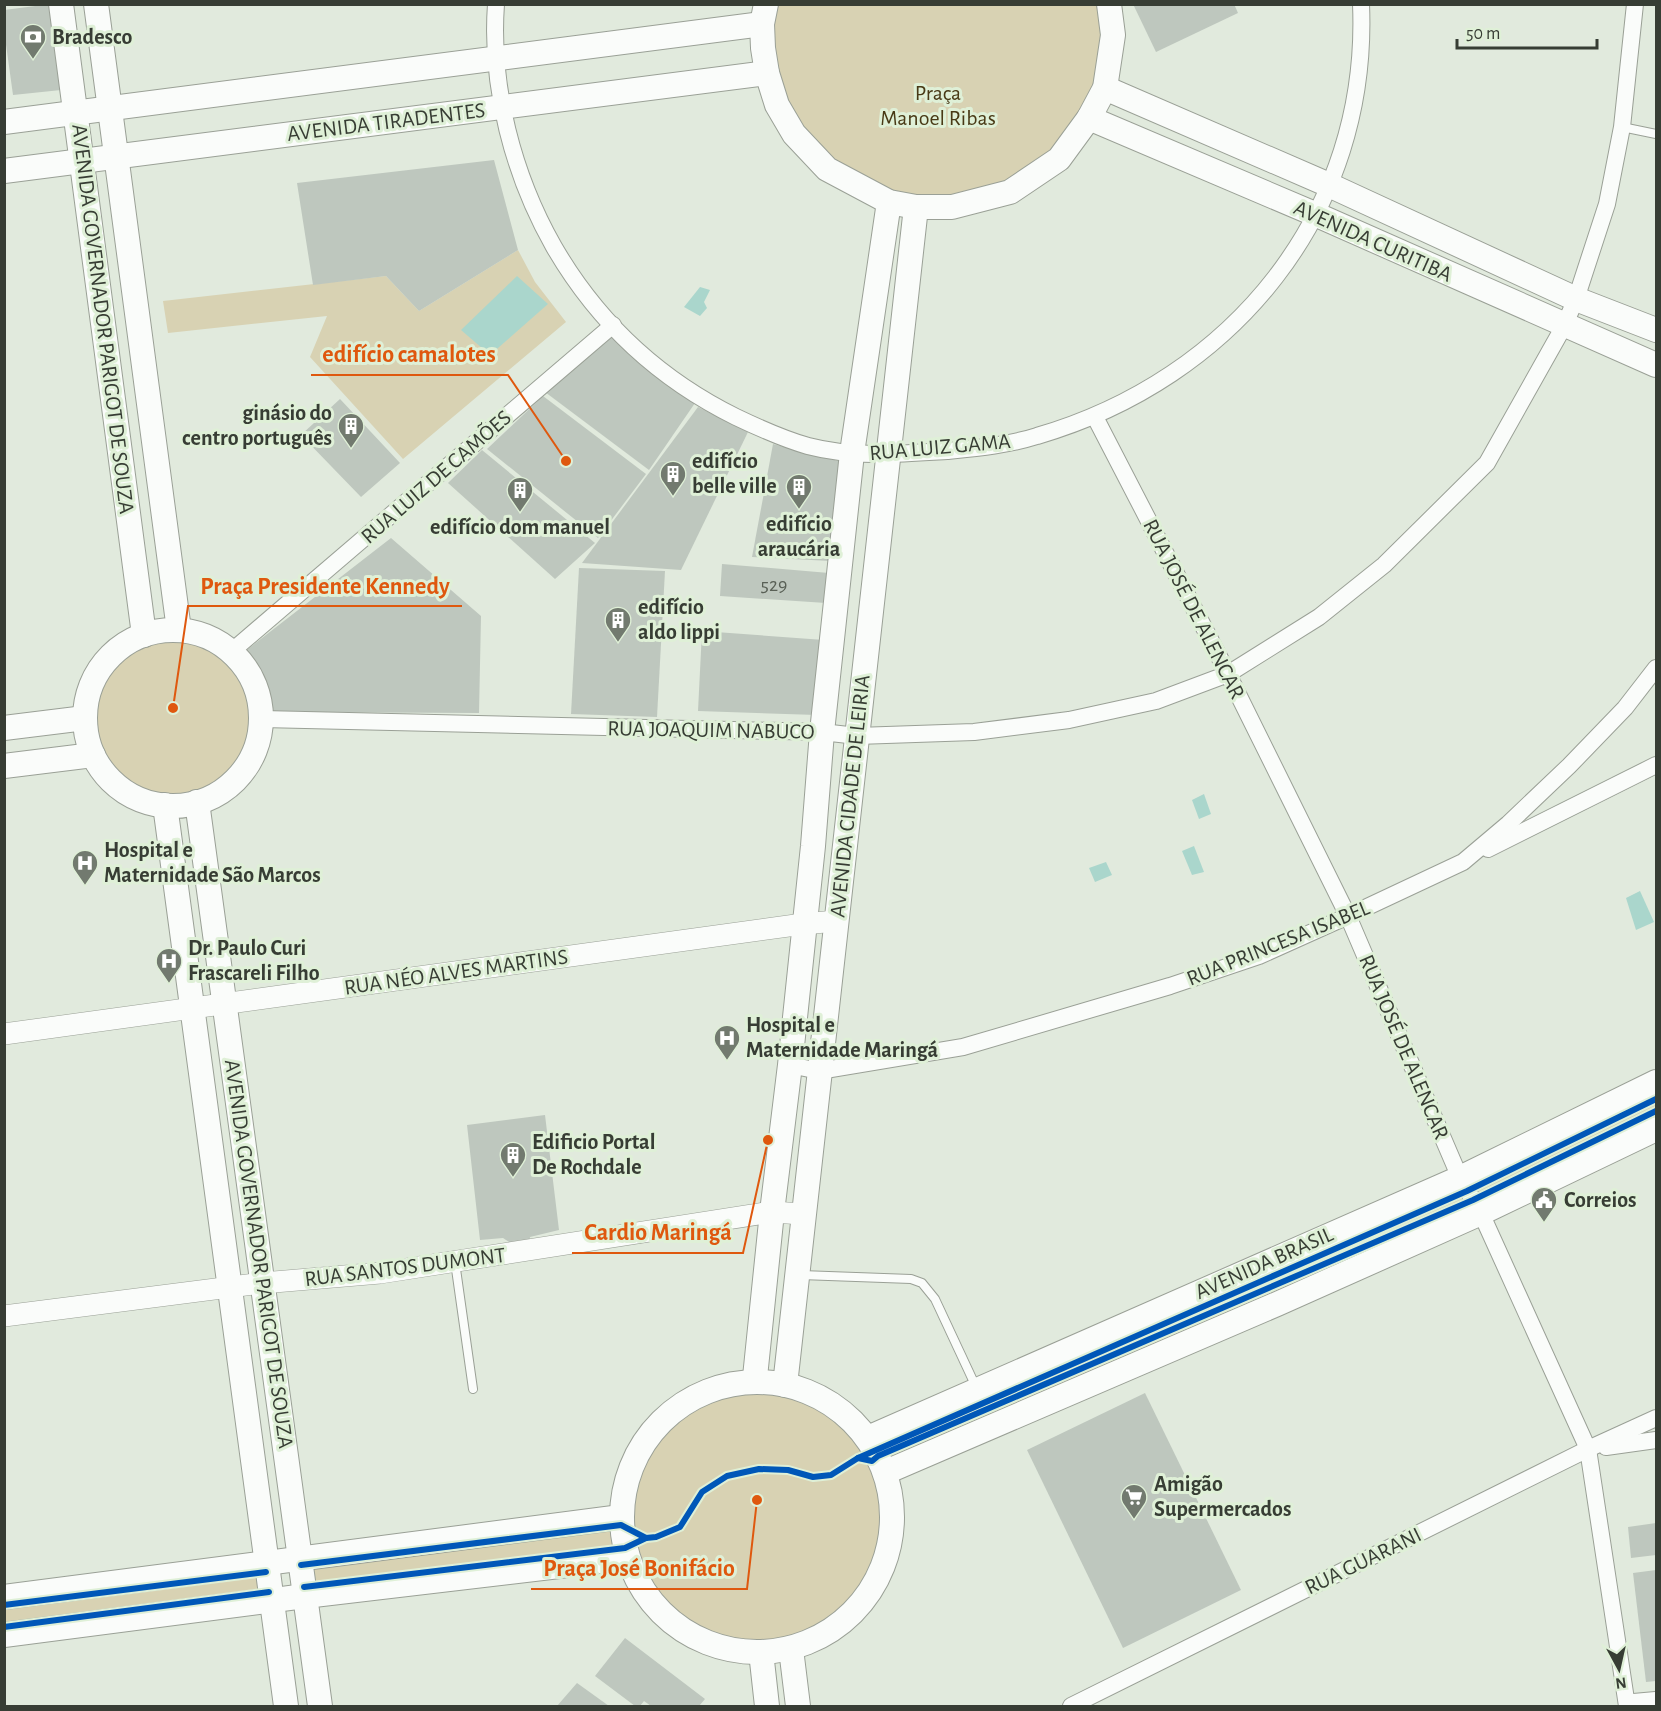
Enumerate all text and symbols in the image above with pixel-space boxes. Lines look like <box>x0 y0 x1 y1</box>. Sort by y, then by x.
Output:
scale bar <box>1457 12 1596 50</box>
bank icon: Bradesco <box>18 22 48 60</box>
text: 50 m <box>1466 25 1500 43</box>
place label: Bradesco <box>52 26 132 48</box>
park label: Praça Manoel Ribas <box>880 82 996 129</box>
street label: AVENIDA TIRADENTES <box>286 99 486 145</box>
street label: AVENIDA GOVERNADOR PARIGOT DE SOUZA <box>68 123 138 515</box>
street label: AVENIDA CURITIBA <box>1291 196 1456 286</box>
callout: edifício camalotes <box>311 333 508 375</box>
text: edifício camalotes <box>322 343 496 367</box>
place label: ginásio do centro português <box>182 402 332 449</box>
street label: RUA LUIZ DE CAMÕES <box>356 405 515 548</box>
building icon: ginásio do centro português <box>336 411 366 449</box>
street label: RUA LUIZ GAMA <box>868 430 1012 464</box>
place label: edifício belle ville <box>692 450 777 497</box>
building icon: edifício belle ville <box>658 459 688 497</box>
building icon: edifício araucária <box>784 472 814 510</box>
building icon: edifício dom manuel <box>505 475 535 513</box>
place label: edifício araucária <box>758 513 841 560</box>
street label: RUA JOSÉ DE ALENCAR <box>1139 515 1250 702</box>
place label: edifício dom manuel <box>430 516 610 538</box>
callout: Praça Presidente Kennedy <box>188 564 462 606</box>
text: Praça Presidente Kennedy <box>200 575 450 599</box>
house number: 529 <box>761 575 787 595</box>
place label: edifício aldo lippi <box>638 596 720 643</box>
building icon: edifício aldo lippi <box>603 605 633 643</box>
street label: AVENIDA CIDADE DE LEIRIA <box>826 673 874 918</box>
street label: RUA JOAQUIM NABUCO <box>607 717 815 743</box>
place label: Hospital e Maternidade São Marcos <box>104 839 321 886</box>
hospital icon: Hospital e Maternidade São Marcos <box>70 848 100 886</box>
street label: RUA PRINCESA ISABEL <box>1183 896 1373 990</box>
place label: Dr. Paulo Curi Frascareli Filho <box>188 937 320 984</box>
street label: RUA NÉO ALVES MARTINS <box>343 944 569 999</box>
hospital icon: Dr. Paulo Curi Frascareli Filho <box>154 946 184 984</box>
street label: RUA JOSÉ DE ALENCAR <box>1355 951 1454 1143</box>
place label: Hospital e Maternidade Maringá <box>746 1014 939 1061</box>
hospital icon: Hospital e Maternidade Maringá <box>712 1023 742 1061</box>
street label: AVENIDA GOVERNADOR PARIGOT DE SOUZA <box>221 1058 297 1450</box>
place label: Edificio Portal De Rochdale <box>532 1131 656 1178</box>
building icon: Edificio Portal De Rochdale <box>498 1140 528 1178</box>
public building icon: Correios <box>1529 1185 1559 1223</box>
place label: Correios <box>1564 1189 1637 1211</box>
callout: Cardio Maringá <box>572 1211 743 1253</box>
text: Cardio Maringá <box>584 1221 732 1245</box>
street label: AVENIDA BRASIL <box>1192 1222 1337 1303</box>
street label: RUA SANTOS DUMONT <box>303 1244 507 1290</box>
place label: Amigão Supermercados <box>1154 1473 1291 1520</box>
supermarket icon: Amigão Supermercados <box>1119 1482 1149 1520</box>
street label: RUA GUARANI <box>1301 1523 1425 1599</box>
callout: Praça José Bonifácio <box>531 1547 747 1589</box>
text: Praça José Bonifácio <box>543 1557 735 1581</box>
north arrow <box>1589 1639 1649 1699</box>
text: N <box>1614 1674 1628 1692</box>

